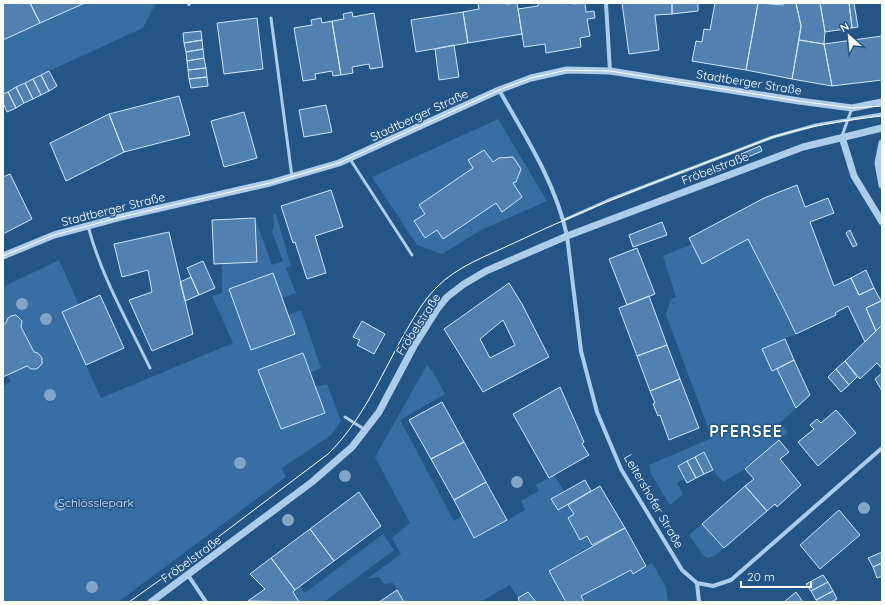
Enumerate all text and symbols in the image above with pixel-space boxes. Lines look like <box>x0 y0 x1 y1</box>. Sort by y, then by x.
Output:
north arrow <box>829 16 869 56</box>
text: N <box>838 19 851 35</box>
street label: Stadtberger Straße <box>695 66 803 98</box>
street label: Stadtberger Straße <box>368 86 471 144</box>
street label: Fröbelstraße <box>679 148 751 188</box>
street label: Stadtberger Straße <box>60 189 167 229</box>
street label: Fröbelstraße <box>392 290 444 358</box>
district label: PFERSEE <box>709 421 783 441</box>
street label: Leitershofer Straße <box>621 451 687 551</box>
park label: Schlösslepark <box>58 495 134 510</box>
street label: Fröbelstraße <box>158 532 224 586</box>
scale bar <box>741 563 811 589</box>
text: 20 m <box>747 569 775 584</box>

